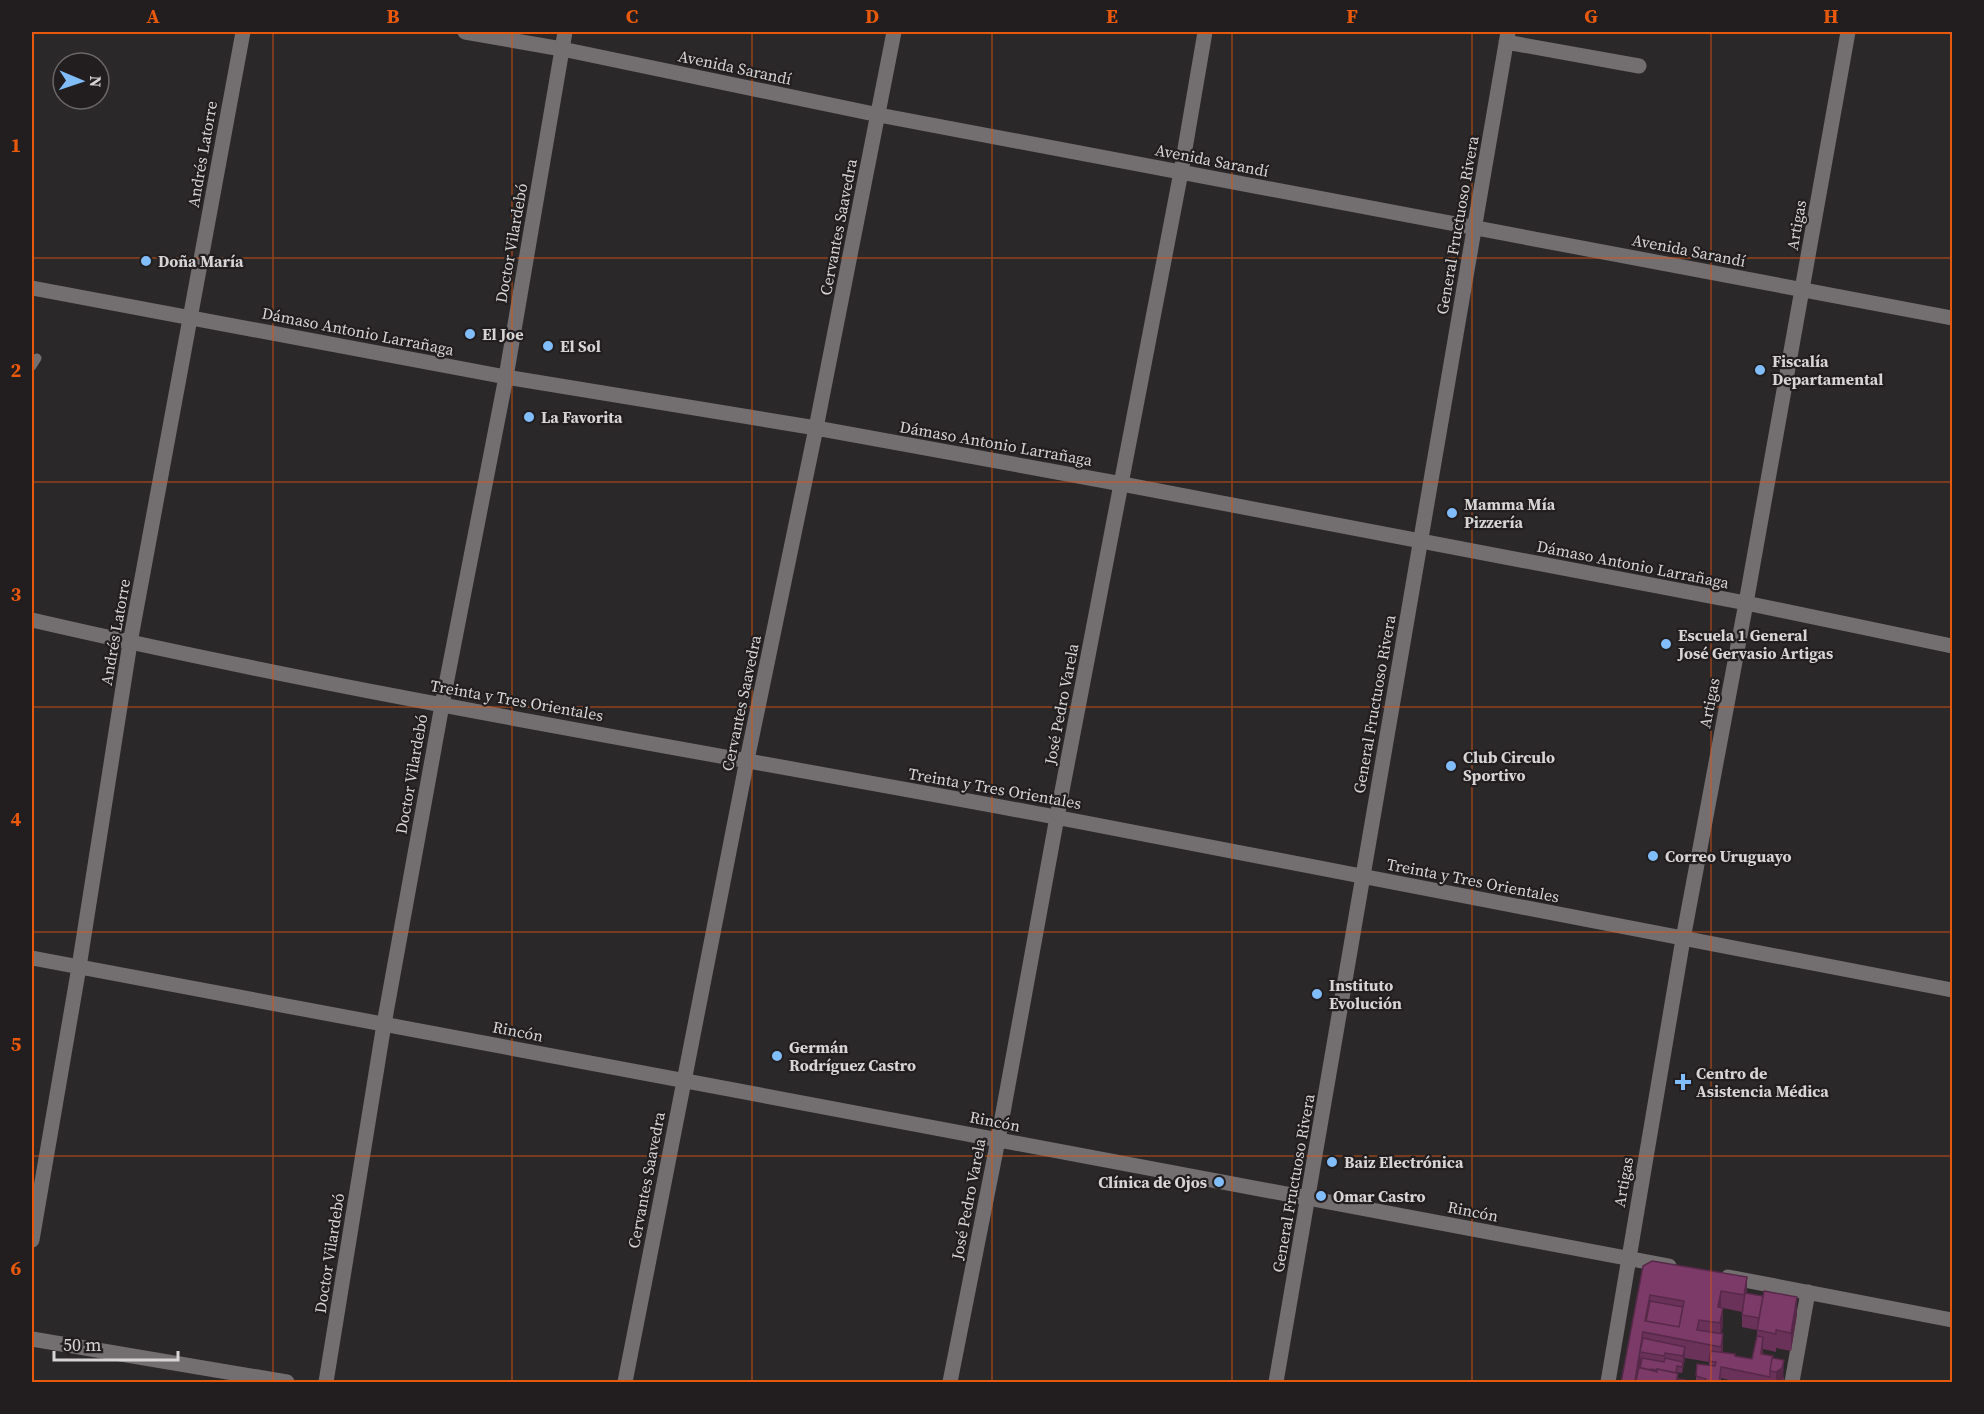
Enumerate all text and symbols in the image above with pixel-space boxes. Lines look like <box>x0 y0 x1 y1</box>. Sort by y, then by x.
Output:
text: A <box>146 2 160 30</box>
text: B <box>386 2 400 30</box>
text: C <box>626 2 638 30</box>
text: D <box>865 2 879 30</box>
text: E <box>1106 2 1118 30</box>
text: F <box>1346 2 1358 30</box>
text: G <box>1584 2 1598 30</box>
text: H <box>1823 2 1839 30</box>
street label: Avenida Sarandí <box>676 44 794 90</box>
north arrow <box>51 51 111 111</box>
text: N <box>85 75 107 88</box>
street label: Andrés Latorre <box>182 99 222 209</box>
text: 1 <box>11 131 21 159</box>
street label: General Fructuoso Rivera <box>1430 133 1484 316</box>
street label: Avenida Sarandí <box>1153 138 1271 182</box>
street label: Cervantes Saavedra <box>814 156 862 297</box>
street label: Doctor Vilardebó <box>490 181 532 305</box>
street label: Artigas <box>1781 198 1811 252</box>
street label: Avenida Sarandí <box>1630 228 1748 272</box>
place label: Doña María <box>158 250 244 272</box>
marker: Doña María <box>139 254 153 268</box>
street label: Dámaso Antonio Larrañaga <box>260 302 457 361</box>
place label: El Joe <box>482 323 524 345</box>
marker: El Joe <box>463 327 477 341</box>
place label: El Sol <box>560 335 601 357</box>
marker: El Sol <box>541 339 555 353</box>
place label: Fiscalía Departamental <box>1772 350 1883 390</box>
text: 2 <box>11 356 22 384</box>
marker: Fiscalía Departamental <box>1753 363 1767 377</box>
place label: La Favorita <box>541 406 623 428</box>
marker: La Favorita <box>522 410 536 424</box>
street label: Dámaso Antonio Larrañaga <box>898 415 1095 471</box>
place label: Mamma Mía Pizzería <box>1464 493 1556 533</box>
marker: Mamma Mía Pizzería <box>1445 506 1459 520</box>
street label: Dámaso Antonio Larrañaga <box>1535 535 1732 594</box>
street label: Andrés Latorre <box>95 577 135 687</box>
text: 3 <box>11 580 22 608</box>
street label: General Fructuoso Rivera <box>1347 612 1401 795</box>
place label: Escuela 1 General José Gervasio Artigas <box>1677 624 1833 664</box>
street label: Cervantes Saavedra <box>716 632 766 773</box>
marker: Escuela 1 General José Gervasio Artigas <box>1659 637 1673 651</box>
street label: José Pedro Varela <box>1038 641 1084 768</box>
street label: Treinta y Tres Orientales <box>429 674 605 726</box>
street label: Artigas <box>1693 676 1725 730</box>
street label: Doctor Vilardebó <box>390 712 432 836</box>
place label: Club Circulo Sportivo <box>1463 746 1555 786</box>
marker: Club Circulo Sportivo <box>1444 759 1458 773</box>
street label: Treinta y Tres Orientales <box>907 762 1083 814</box>
text: 4 <box>11 805 22 833</box>
place label: Correo Uruguayo <box>1665 845 1792 867</box>
marker: Correo Uruguayo <box>1646 849 1660 863</box>
street label: Treinta y Tres Orientales <box>1385 852 1561 908</box>
place label: Instituto Evolución <box>1329 974 1402 1014</box>
marker: Instituto Evolución <box>1310 987 1324 1001</box>
street label: Rincón <box>491 1015 546 1047</box>
text: 5 <box>11 1030 22 1058</box>
place label: Germán Rodríguez Castro <box>789 1036 916 1076</box>
marker: Germán Rodríguez Castro <box>770 1049 784 1063</box>
place label: Centro de Asistencia Médica <box>1696 1062 1829 1102</box>
marker: Centro de Asistencia Médica <box>1674 1073 1692 1091</box>
street label: General Fructuoso Rivera <box>1266 1091 1320 1274</box>
street label: Rincón <box>968 1105 1023 1137</box>
street label: Cervantes Saavedra <box>622 1109 670 1250</box>
street label: José Pedro Varela <box>945 1136 991 1263</box>
place label: Baiz Electrónica <box>1344 1151 1464 1173</box>
marker: Baiz Electrónica <box>1325 1155 1339 1169</box>
street label: Artigas <box>1608 1155 1638 1209</box>
place label: Clínica de Ojos <box>1098 1171 1207 1193</box>
marker: Clínica de Ojos <box>1212 1175 1226 1189</box>
place label: Omar Castro <box>1333 1185 1426 1207</box>
marker: Omar Castro <box>1314 1189 1328 1203</box>
street label: Doctor Vilardebó <box>309 1191 349 1315</box>
street label: Rincón <box>1446 1195 1501 1227</box>
text: 6 <box>11 1254 22 1282</box>
scale bar <box>54 1324 178 1362</box>
text: 50 m <box>63 1332 101 1357</box>

